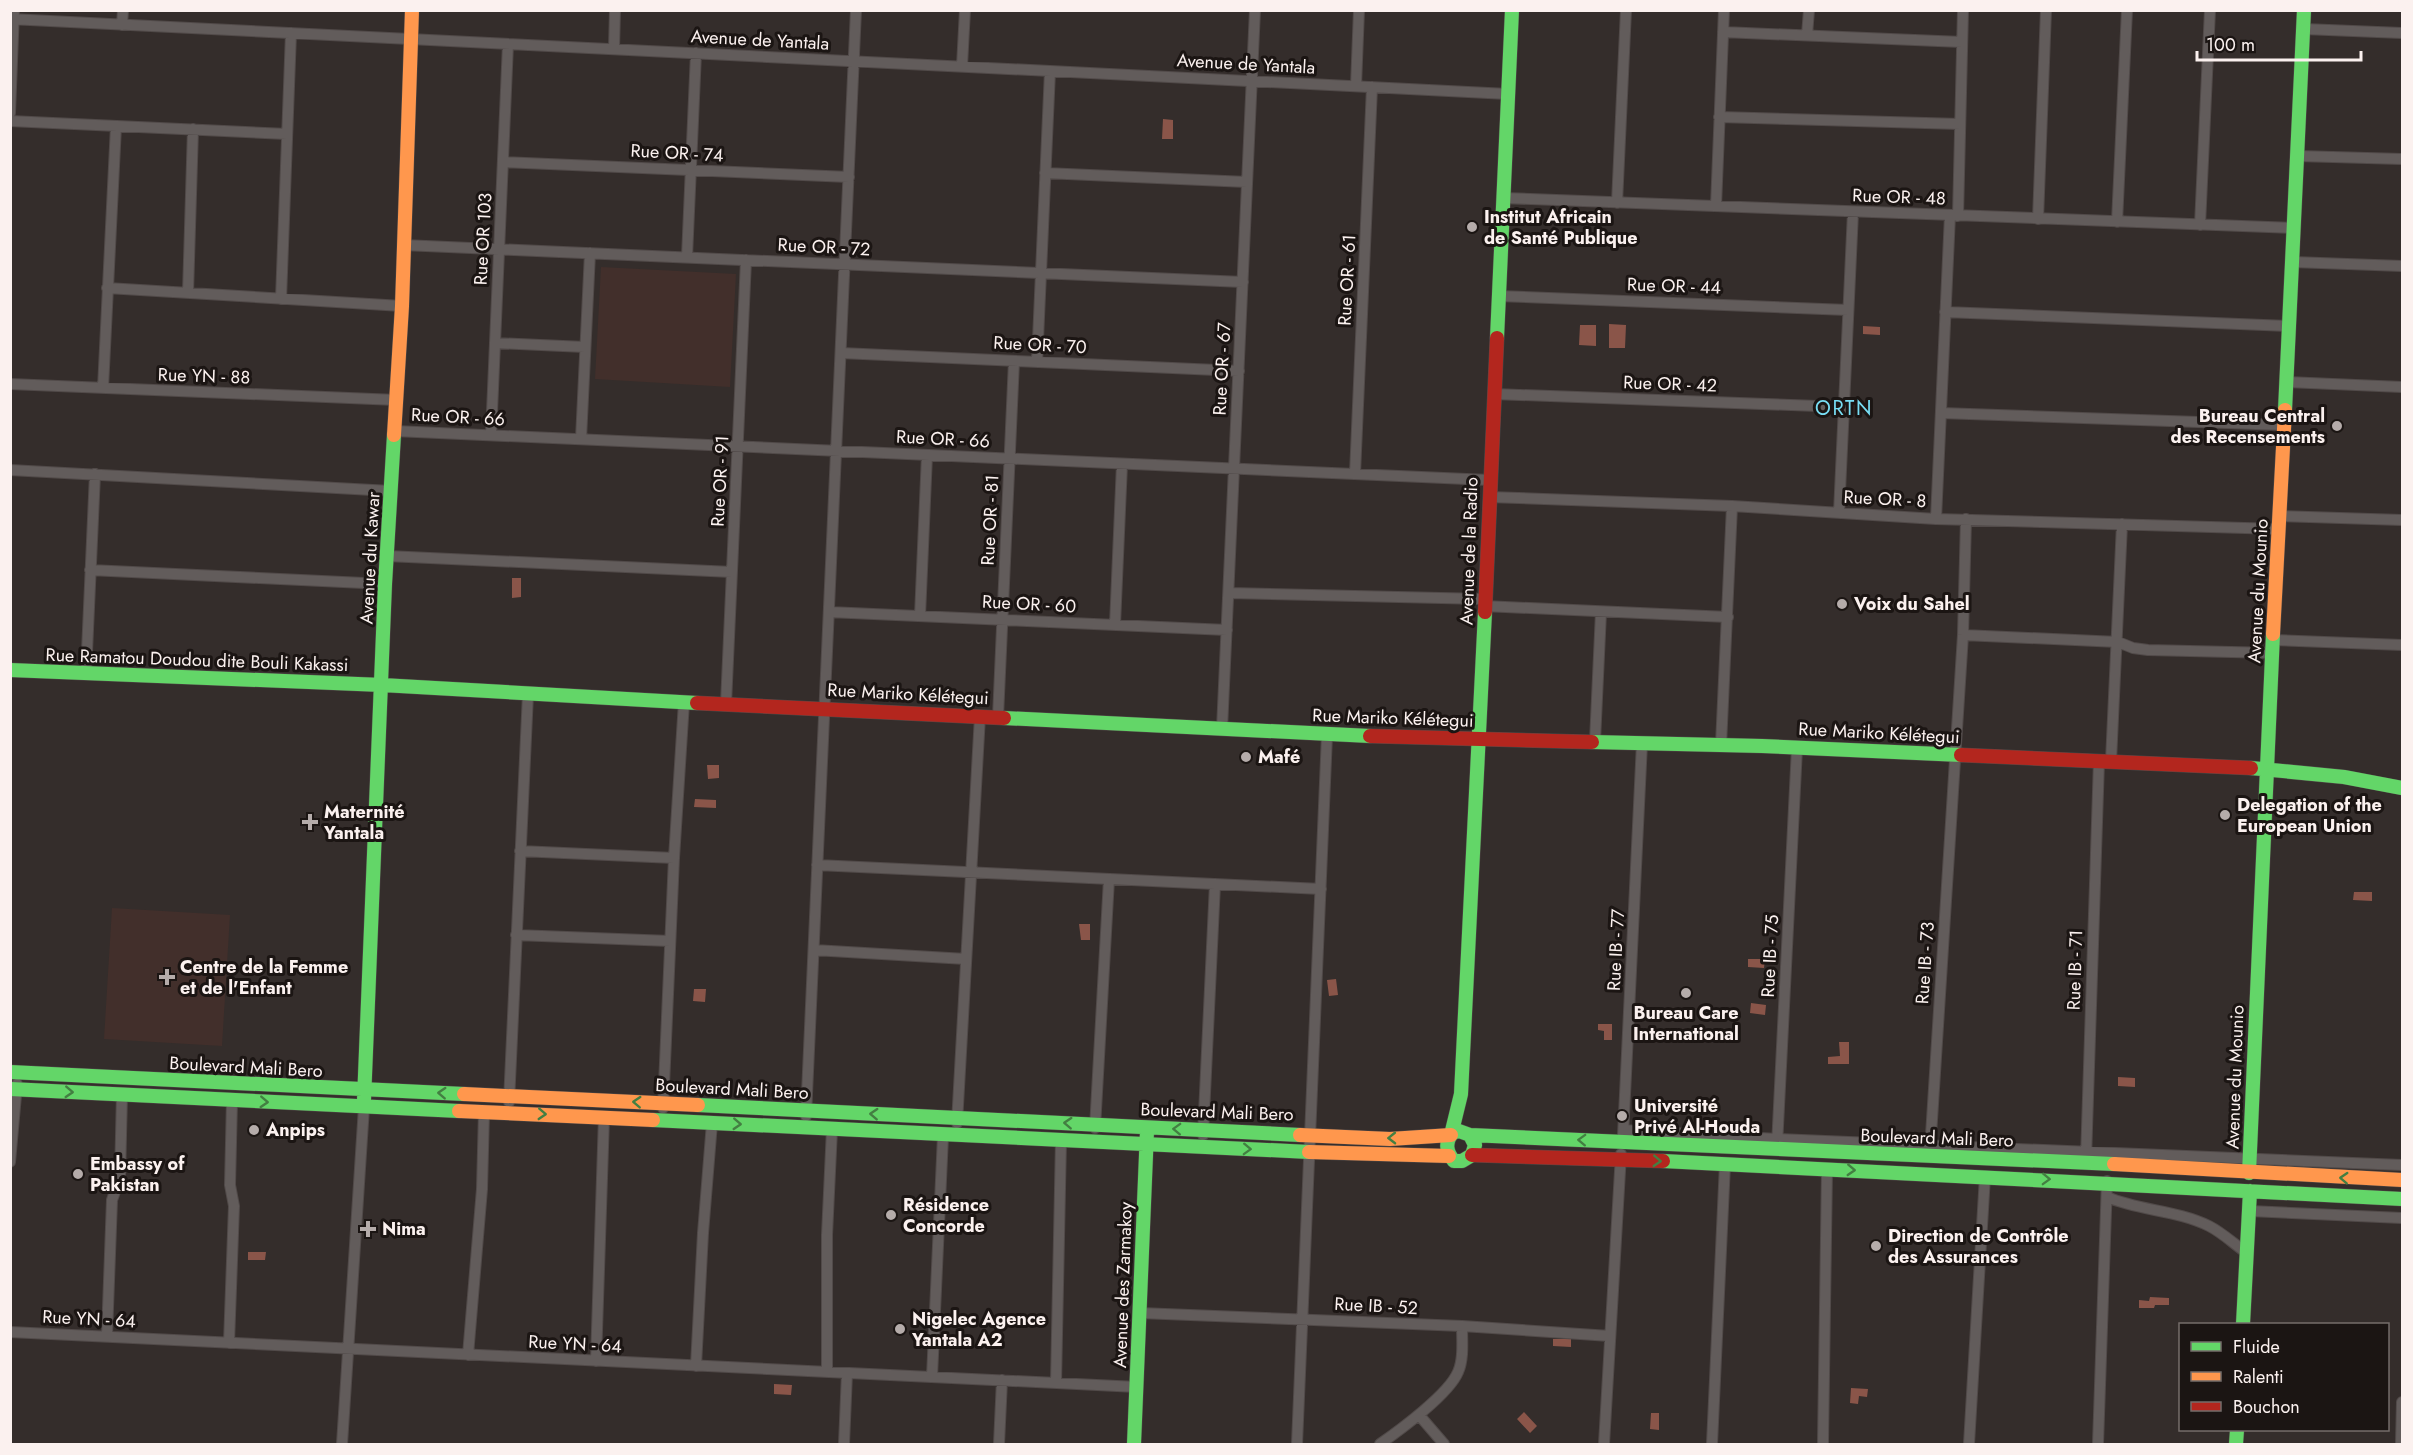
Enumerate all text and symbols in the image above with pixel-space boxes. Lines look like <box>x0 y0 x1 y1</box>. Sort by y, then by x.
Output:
street label: Avenue de Yantala <box>690 23 830 57</box>
scale bar <box>2197 24 2360 62</box>
text: 100 m <box>2206 32 2255 58</box>
street label: Avenue de Yantala <box>1176 47 1316 81</box>
street label: Rue OR - 74 <box>630 138 724 168</box>
street label: Rue OR - 48 <box>1852 182 1946 212</box>
street label: Rue OR 103 <box>468 192 498 286</box>
place label: Institut Africain de Santé Publique <box>1484 204 1637 251</box>
marker: Institut Africain de Santé Publique <box>1465 220 1479 234</box>
street label: Rue OR - 72 <box>777 232 871 262</box>
street label: Rue OR - 61 <box>1332 234 1362 326</box>
street label: Rue OR - 44 <box>1627 271 1721 301</box>
street label: Rue OR - 67 <box>1207 321 1237 416</box>
street label: Rue OR - 70 <box>993 330 1087 360</box>
street label: Rue YN - 88 <box>157 361 251 391</box>
street label: Rue OR - 42 <box>1623 369 1717 399</box>
district label: ORTN <box>1815 394 1873 423</box>
street label: Rue OR - 66 <box>410 402 506 432</box>
place label: Bureau Central des Recensements <box>2171 403 2325 450</box>
marker: Bureau Central des Recensements <box>2330 419 2344 433</box>
street label: Rue OR - 66 <box>895 424 991 454</box>
street label: Rue OR - 91 <box>705 435 735 527</box>
street label: Rue OR - 81 <box>975 474 1005 566</box>
street label: Avenue de la Radio <box>1453 476 1485 625</box>
street label: Rue OR - 8 <box>1843 484 1927 514</box>
street label: Avenue du Kawar <box>354 490 386 625</box>
street label: Avenue du Mounio <box>2241 518 2275 664</box>
street label: Rue OR - 60 <box>981 589 1077 619</box>
place label: Voix du Sahel <box>1853 591 1970 617</box>
marker: Voix du Sahel <box>1835 597 1849 611</box>
street label: Rue Ramatou Doudou dite Bouli Kakassi <box>45 642 349 678</box>
street label: Rue Mariko Kélétegui <box>827 677 989 711</box>
street label: Rue Mariko Kélétegui <box>1312 702 1474 734</box>
street label: Rue Mariko Kélétegui <box>1798 716 1960 750</box>
place label: Mafé <box>1258 744 1300 770</box>
marker: Mafé <box>1239 750 1253 764</box>
place label: Delegation of the European Union <box>2237 792 2382 839</box>
place label: Maternité Yantala <box>323 799 405 846</box>
marker: Delegation of the European Union <box>2218 808 2232 822</box>
marker: Maternité Yantala <box>301 813 319 831</box>
street label: Rue IB - 77 <box>1601 908 1631 992</box>
street label: Rue IB - 75 <box>1755 914 1785 998</box>
street label: Rue IB - 73 <box>1909 921 1941 1005</box>
street label: Rue IB - 71 <box>2061 929 2089 1011</box>
place label: Centre de la Femme et de l'Enfant <box>180 954 348 1001</box>
marker: Centre de la Femme et de l'Enfant <box>158 968 176 986</box>
marker: Bureau Care International <box>1679 986 1693 1000</box>
place label: Bureau Care International <box>1633 1000 1739 1047</box>
street label: Avenue du Mounio <box>2219 1004 2251 1150</box>
street label: Boulevard Mali Bero <box>169 1050 323 1084</box>
street label: Boulevard Mali Bero <box>655 1072 809 1106</box>
one-way arrow <box>64 1085 73 1098</box>
one-way arrow <box>438 1087 447 1100</box>
place label: Université Privé Al-Houda <box>1634 1093 1760 1140</box>
one-way arrow <box>259 1095 268 1108</box>
one-way arrow <box>632 1096 641 1109</box>
street label: Boulevard Mali Bero <box>1140 1096 1294 1128</box>
one-way arrow <box>869 1107 878 1120</box>
one-way arrow <box>538 1108 547 1121</box>
marker: Université Privé Al-Houda <box>1615 1109 1629 1123</box>
place label: Anpips <box>265 1117 325 1143</box>
one-way arrow <box>1064 1117 1073 1130</box>
one-way arrow <box>733 1118 742 1131</box>
one-way arrow <box>1172 1122 1181 1135</box>
street label: Boulevard Mali Bero <box>1860 1122 2014 1154</box>
marker: Anpips <box>247 1123 261 1137</box>
one-way arrow <box>1388 1132 1397 1144</box>
one-way arrow <box>1577 1133 1586 1146</box>
one-way arrow <box>1242 1143 1251 1155</box>
place label: Embassy of Pakistan <box>90 1151 185 1198</box>
one-way arrow <box>1652 1154 1661 1167</box>
one-way arrow <box>1847 1163 1856 1176</box>
marker: Embassy of Pakistan <box>71 1167 85 1181</box>
one-way arrow <box>2340 1171 2349 1184</box>
one-way arrow <box>2042 1172 2051 1185</box>
place label: Résidence Concorde <box>903 1192 989 1239</box>
street label: Avenue des Zarmakoy <box>1107 1201 1139 1368</box>
marker: Résidence Concorde <box>884 1208 898 1222</box>
place label: Nima <box>382 1216 426 1242</box>
marker: Nima <box>359 1220 377 1238</box>
place label: Direction de Contrôle des Assurances <box>1888 1223 2069 1270</box>
marker: Direction de Contrôle des Assurances <box>1869 1239 1883 1253</box>
street label: Rue IB - 52 <box>1334 1291 1418 1321</box>
street label: Rue YN - 64 <box>42 1304 136 1334</box>
place label: Nigelec Agence Yantala A2 <box>911 1306 1046 1353</box>
marker: Nigelec Agence Yantala A2 <box>893 1322 907 1336</box>
legend <box>2179 1323 2389 1431</box>
street label: Rue YN - 64 <box>528 1329 622 1359</box>
text: Fluide <box>2233 1334 2280 1360</box>
text: Ralenti <box>2233 1364 2284 1390</box>
text: Bouchon <box>2233 1394 2300 1420</box>

